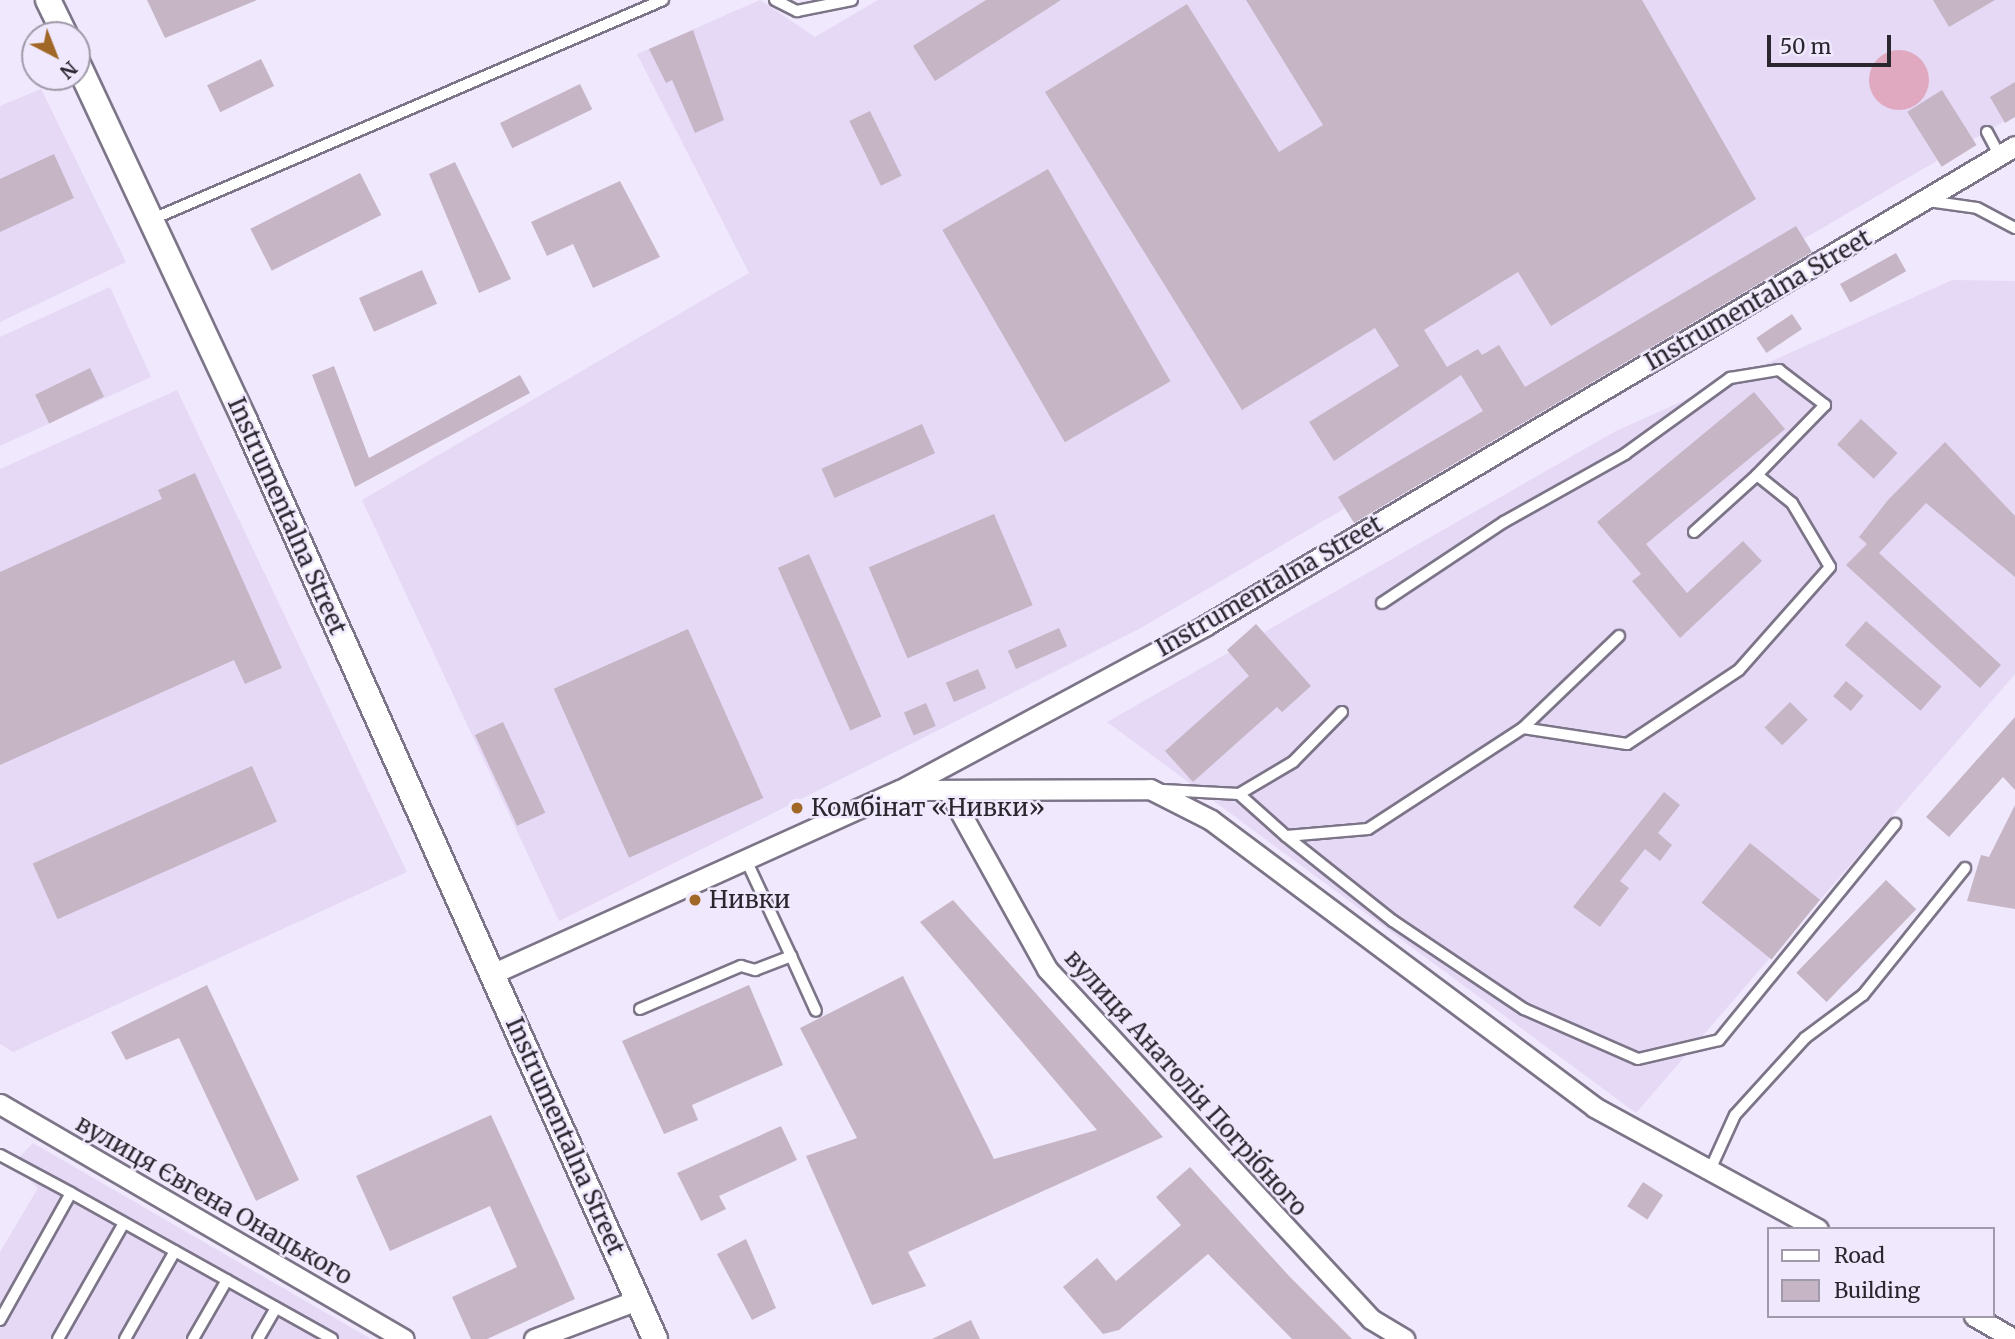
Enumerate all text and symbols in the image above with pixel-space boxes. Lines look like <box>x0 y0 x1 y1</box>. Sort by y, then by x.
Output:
north arrow <box>21 21 91 91</box>
scale bar <box>1770 21 1894 65</box>
text: 50 m <box>1780 33 1831 60</box>
text: N <box>55 56 82 84</box>
street label: Instrumentalna Street <box>1640 223 1876 377</box>
street label: Instrumentalna Street <box>222 393 352 639</box>
street label: Instrumentalna Street <box>1151 509 1387 663</box>
place label: Комбінат «Нивки» <box>811 794 1045 822</box>
marker: Комбінат «Нивки» <box>789 800 805 816</box>
place label: Нивки <box>709 886 790 914</box>
marker: Нивки <box>687 892 703 908</box>
street label: вулиця Анатолія Погрібного <box>1059 944 1313 1222</box>
street label: Instrumentalna Street <box>500 1013 630 1259</box>
street label: вулиця Євгена Онацького <box>71 1109 357 1291</box>
legend <box>1766 1227 1994 1318</box>
text: Road <box>1834 1242 1885 1269</box>
text: Building <box>1834 1277 1920 1304</box>

